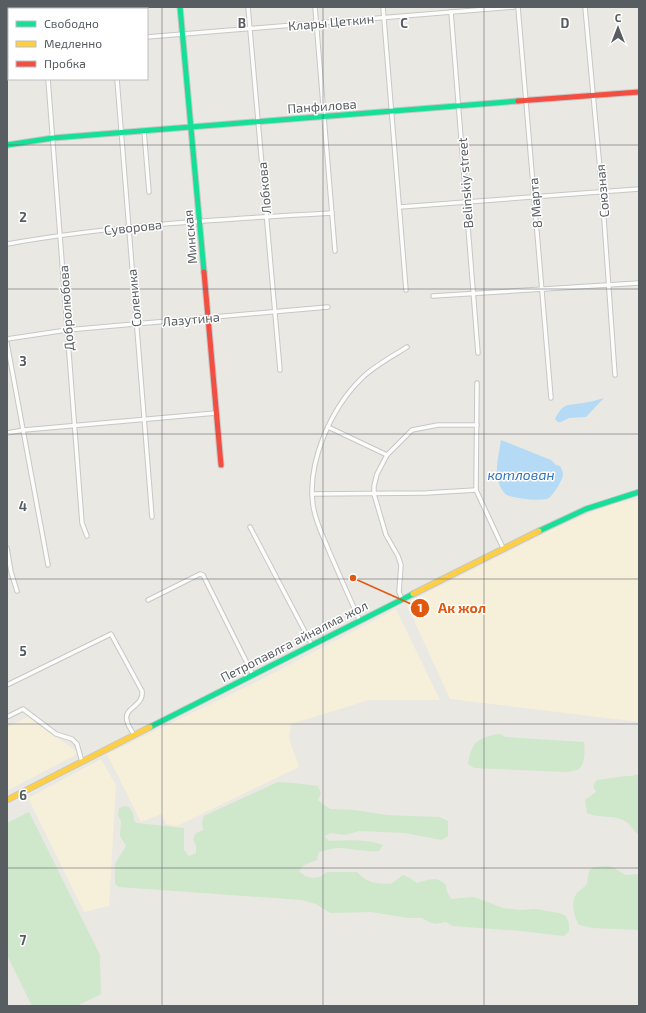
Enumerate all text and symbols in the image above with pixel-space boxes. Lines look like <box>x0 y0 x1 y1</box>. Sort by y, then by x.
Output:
legend <box>8 8 148 80</box>
north arrow <box>598 8 638 48</box>
street label: Клары Цеткин <box>287 10 375 34</box>
text: С <box>615 11 622 24</box>
text: B <box>238 15 246 31</box>
text: C <box>400 15 408 31</box>
text: D <box>561 15 570 31</box>
text: Свободно <box>44 16 99 30</box>
text: Медленно <box>44 36 102 50</box>
text: Пробка <box>44 56 86 70</box>
street label: Панфилова <box>287 96 357 116</box>
street label: Belinskiy street <box>454 137 476 229</box>
street label: Лобкова <box>254 161 274 215</box>
street label: Союзная <box>592 164 612 218</box>
street label: 8 Марта <box>525 177 545 229</box>
text: 2 <box>19 209 27 225</box>
street label: Минская <box>180 209 200 265</box>
street label: Суворова <box>103 216 163 238</box>
street label: Добролюбова <box>55 265 77 351</box>
street label: Соленика <box>123 268 145 328</box>
street label: Лазутина <box>162 309 220 329</box>
text: 3 <box>19 353 27 369</box>
water label: котлован <box>487 466 555 483</box>
text: 4 <box>19 498 27 514</box>
callout: Ак жол <box>410 595 494 621</box>
street label: Петропавлға айналма жол <box>218 597 370 685</box>
text: Ак жол <box>438 599 486 616</box>
text: 1 <box>417 600 423 614</box>
text: 5 <box>19 643 27 659</box>
text: 6 <box>19 787 27 803</box>
text: 7 <box>20 932 27 948</box>

